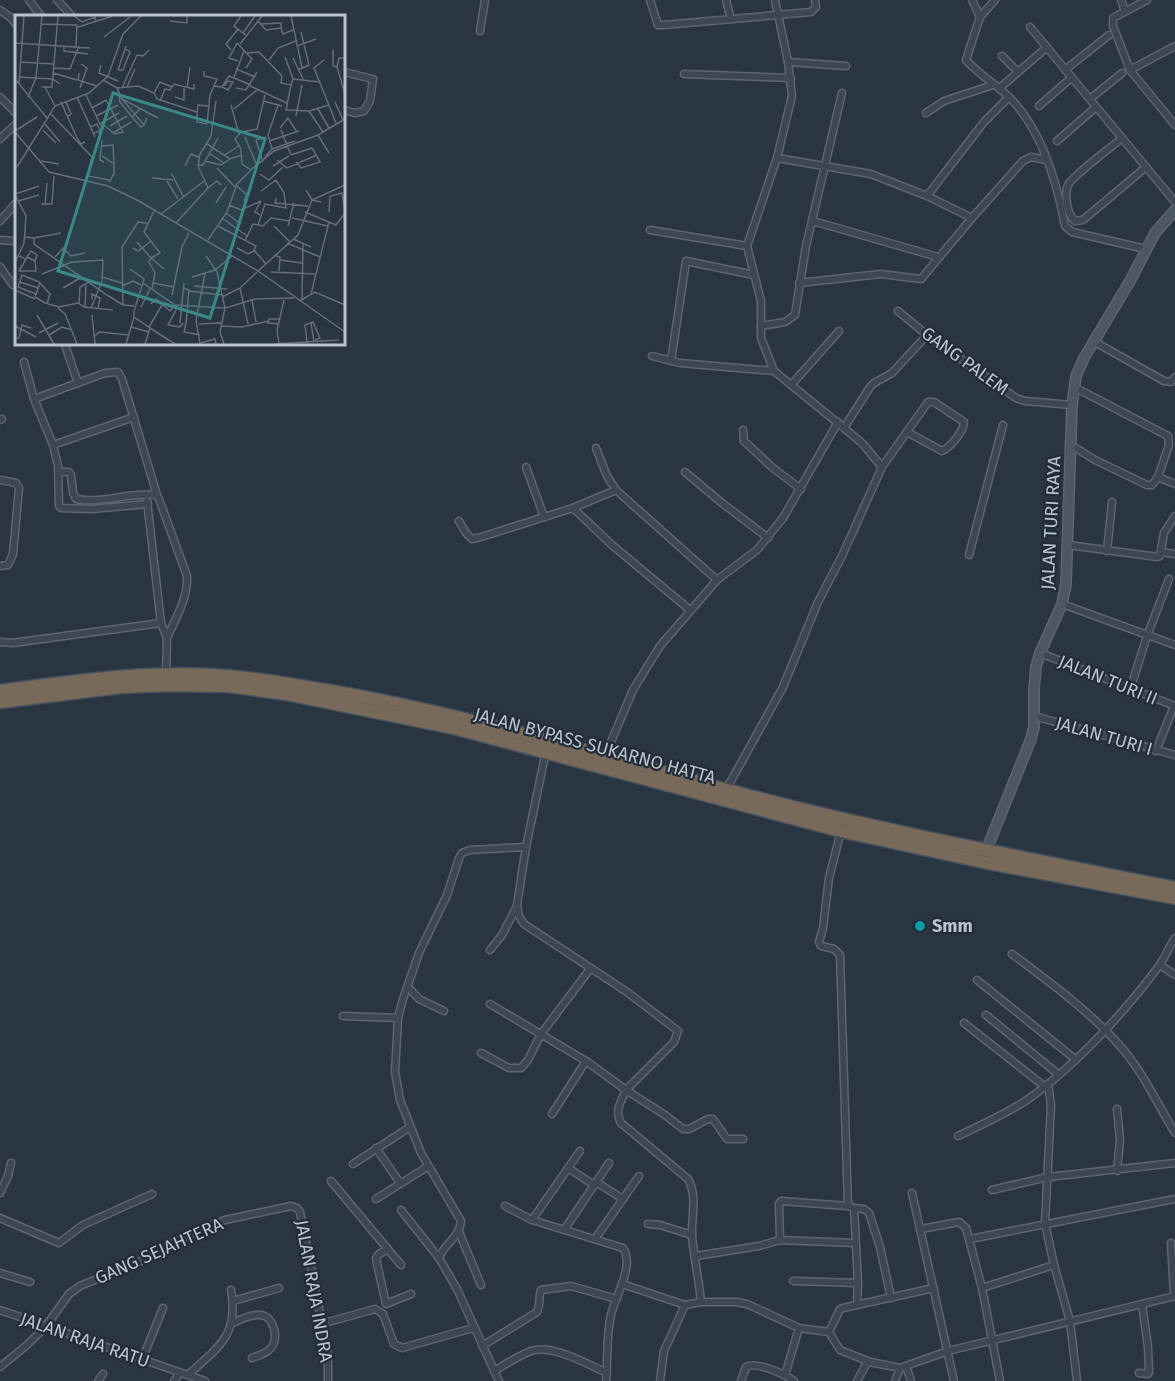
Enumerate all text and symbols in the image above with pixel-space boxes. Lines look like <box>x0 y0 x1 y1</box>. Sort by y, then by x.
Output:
inset map <box>15 15 345 345</box>
street label: GANG PALEM <box>917 322 1013 400</box>
street label: JALAN TURI RAYA <box>1037 455 1066 590</box>
street label: JALAN TURI II <box>1055 650 1161 710</box>
street label: JALAN BYPASS SUKARNO HATTA <box>472 703 719 789</box>
street label: JALAN TURI I <box>1053 712 1155 760</box>
place label: Smm <box>932 915 973 937</box>
marker: Smm <box>913 919 927 933</box>
street label: GANG SEJAHTERA <box>92 1213 227 1289</box>
street label: JALAN RAJA INDRA <box>291 1218 337 1365</box>
street label: JALAN RAJA RATU <box>17 1308 153 1372</box>

